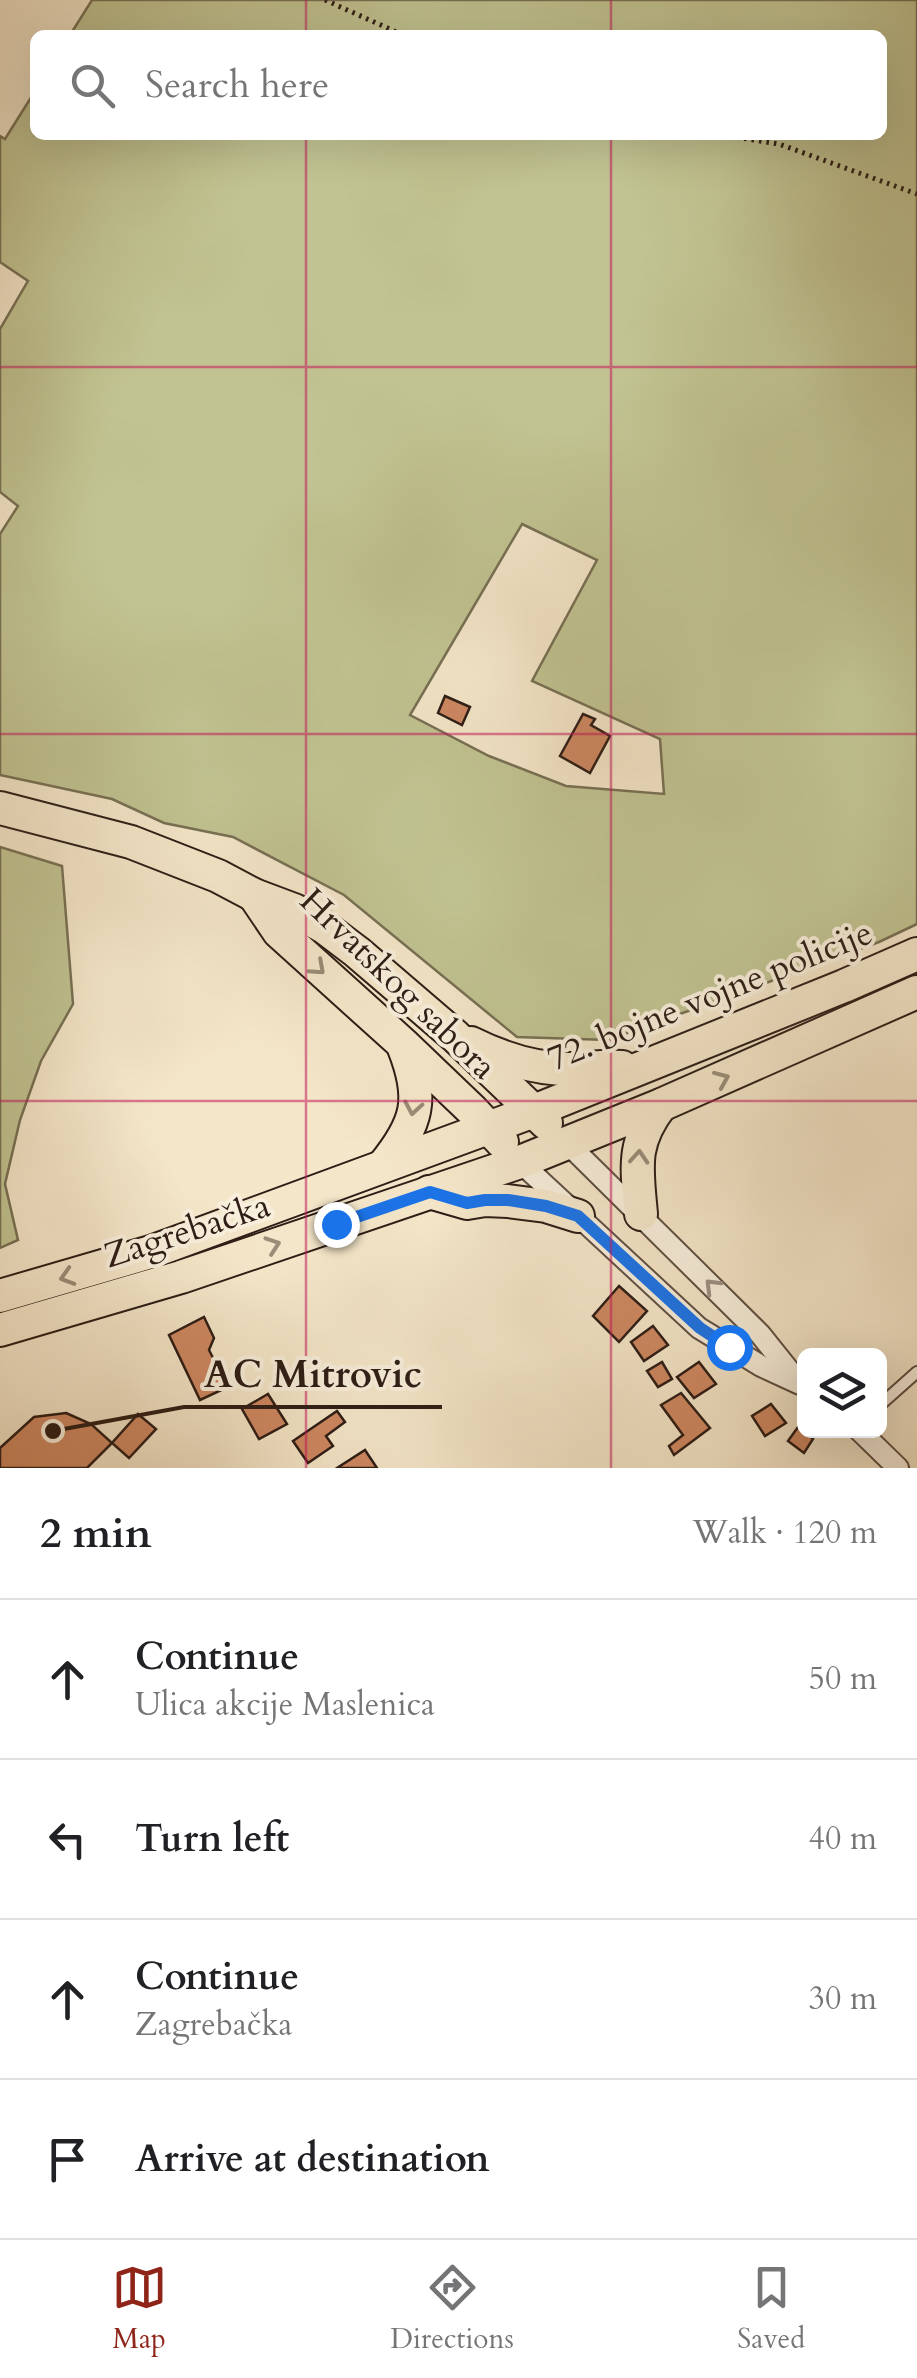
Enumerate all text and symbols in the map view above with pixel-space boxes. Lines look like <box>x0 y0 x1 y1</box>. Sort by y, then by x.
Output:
search box <box>30 30 887 140</box>
icon: search <box>65 58 120 113</box>
text: Search here <box>145 59 329 111</box>
street label: Hrvatskog sabora <box>289 878 507 1090</box>
street label: 72. bojne vojne policije <box>540 909 880 1083</box>
one-way arrow <box>307 956 325 974</box>
one-way arrow <box>712 1070 730 1090</box>
one-way arrow <box>403 1100 424 1116</box>
one-way arrow <box>628 1148 649 1164</box>
street label: Zagrebačka <box>98 1182 276 1280</box>
route end <box>314 1202 360 1248</box>
one-way arrow <box>264 1237 281 1257</box>
one-way arrow <box>58 1265 76 1286</box>
one-way arrow <box>705 1279 723 1297</box>
route start <box>707 1325 753 1371</box>
callout: AC Mitrovic <box>184 1339 442 1407</box>
map controls <box>797 1348 887 1438</box>
button: layers <box>797 1348 887 1438</box>
text: AC Mitrovic <box>204 1349 422 1401</box>
text: 2 min <box>40 1505 152 1562</box>
text: Walk · 120 m <box>692 1511 877 1555</box>
text: Continue <box>135 1631 299 1683</box>
icon: ahead <box>40 1652 95 1707</box>
text: 50 m <box>809 1657 877 1701</box>
text: Ulica akcije Maslenica <box>135 1683 435 1727</box>
icon: left <box>40 1812 95 1867</box>
text: Turn left <box>135 1813 289 1865</box>
text: 40 m <box>809 1817 877 1861</box>
text: Continue <box>135 1951 299 2003</box>
icon: ahead <box>40 1972 95 2027</box>
text: 30 m <box>809 1977 877 2021</box>
text: Zagrebačka <box>135 2003 292 2047</box>
icon: arrive <box>40 2132 95 2187</box>
text: Arrive at destination <box>135 2133 490 2185</box>
tab: Map <box>112 2260 167 2358</box>
tab: Directions <box>390 2260 514 2358</box>
tab: Saved <box>737 2260 805 2358</box>

